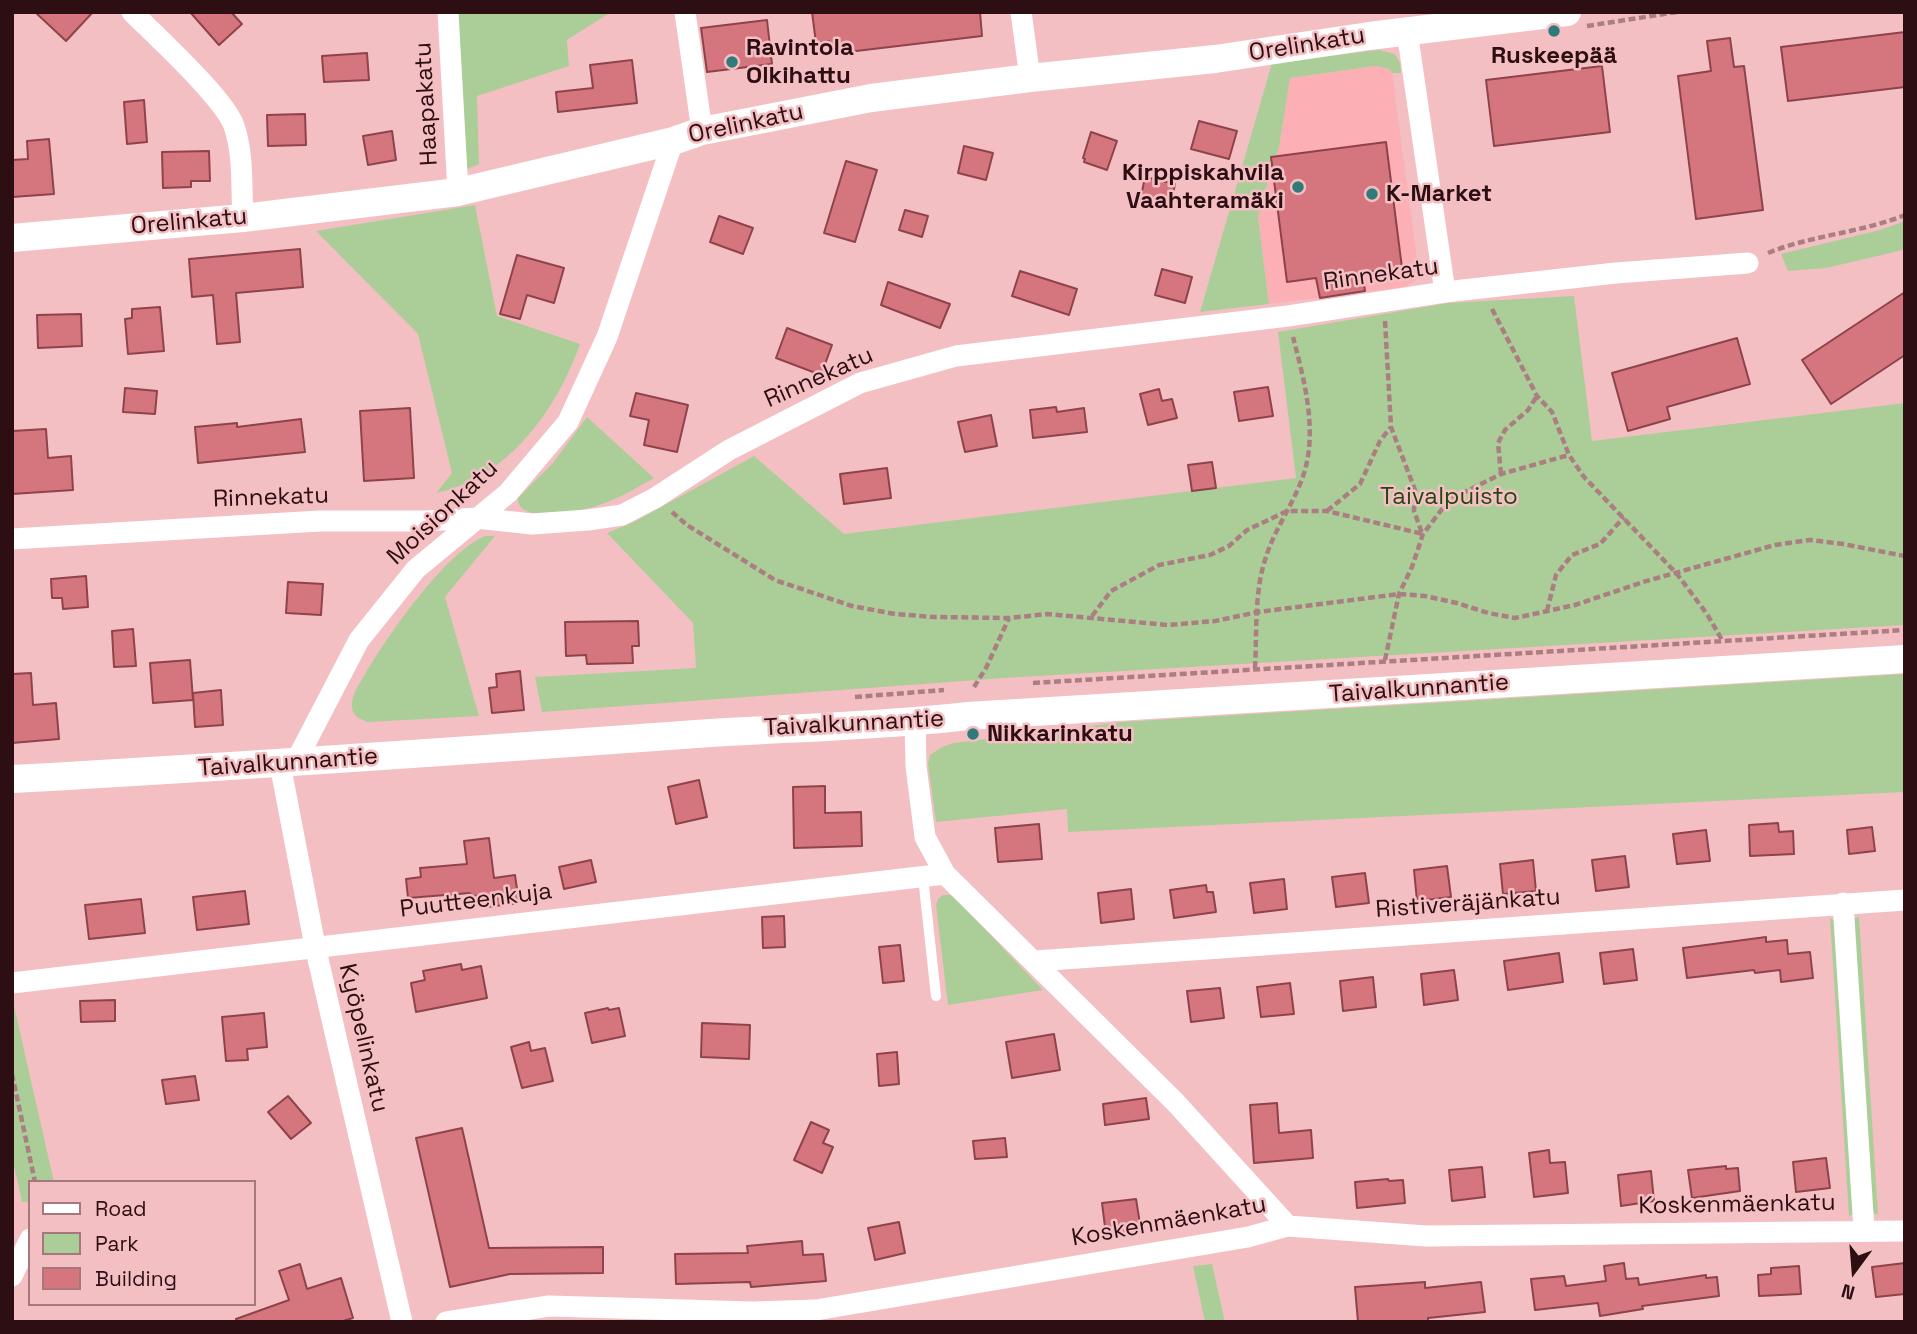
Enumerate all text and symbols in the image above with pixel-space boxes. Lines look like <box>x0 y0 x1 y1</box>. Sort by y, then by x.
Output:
street label: Orelinkatu <box>1247 22 1367 68</box>
marker: Ruskeepää <box>1546 23 1562 39</box>
place label: Ravintola Olkihattu <box>746 34 854 90</box>
street label: Haapakatu <box>409 41 445 167</box>
place label: Ruskeepää <box>1491 42 1617 70</box>
marker: Ravintola Olkihattu <box>724 54 740 70</box>
street label: Orelinkatu <box>686 98 806 150</box>
place label: Kirppiskahvila Vaahteramäki <box>1122 159 1284 215</box>
marker: Kirppiskahvila Vaahteramäki <box>1290 179 1306 195</box>
place label: K-Market <box>1386 180 1492 208</box>
marker: K-Market <box>1364 186 1380 202</box>
street label: Orelinkatu <box>130 203 248 241</box>
street label: Rinnekatu <box>1322 253 1440 297</box>
street label: Rinnekatu <box>760 341 878 415</box>
street label: Moisionkatu <box>382 454 504 572</box>
street label: Rinnekatu <box>213 482 329 514</box>
park label: Taivalpuisto <box>1380 483 1518 511</box>
street label: Taivalkunnantie <box>1328 668 1510 710</box>
street label: Taivalkunnantie <box>763 705 945 743</box>
place label: Nikkarinkatu <box>987 720 1133 748</box>
marker: Nikkarinkatu <box>965 726 981 742</box>
street label: Taivalkunnantie <box>197 742 379 784</box>
street label: Puutteenkuja <box>398 877 554 925</box>
street label: Ristiveräjänkatu <box>1375 883 1561 925</box>
street label: Kyöpelinkatu <box>332 961 394 1115</box>
legend <box>28 1180 256 1306</box>
street label: Koskenmäenkatu <box>1638 1189 1836 1221</box>
street label: Koskenmäenkatu <box>1069 1191 1269 1253</box>
text: Road <box>95 1195 147 1222</box>
text: Park <box>95 1230 139 1257</box>
north arrow <box>1819 1236 1889 1306</box>
text: Building <box>95 1265 177 1292</box>
text: N <box>1839 1278 1858 1305</box>

